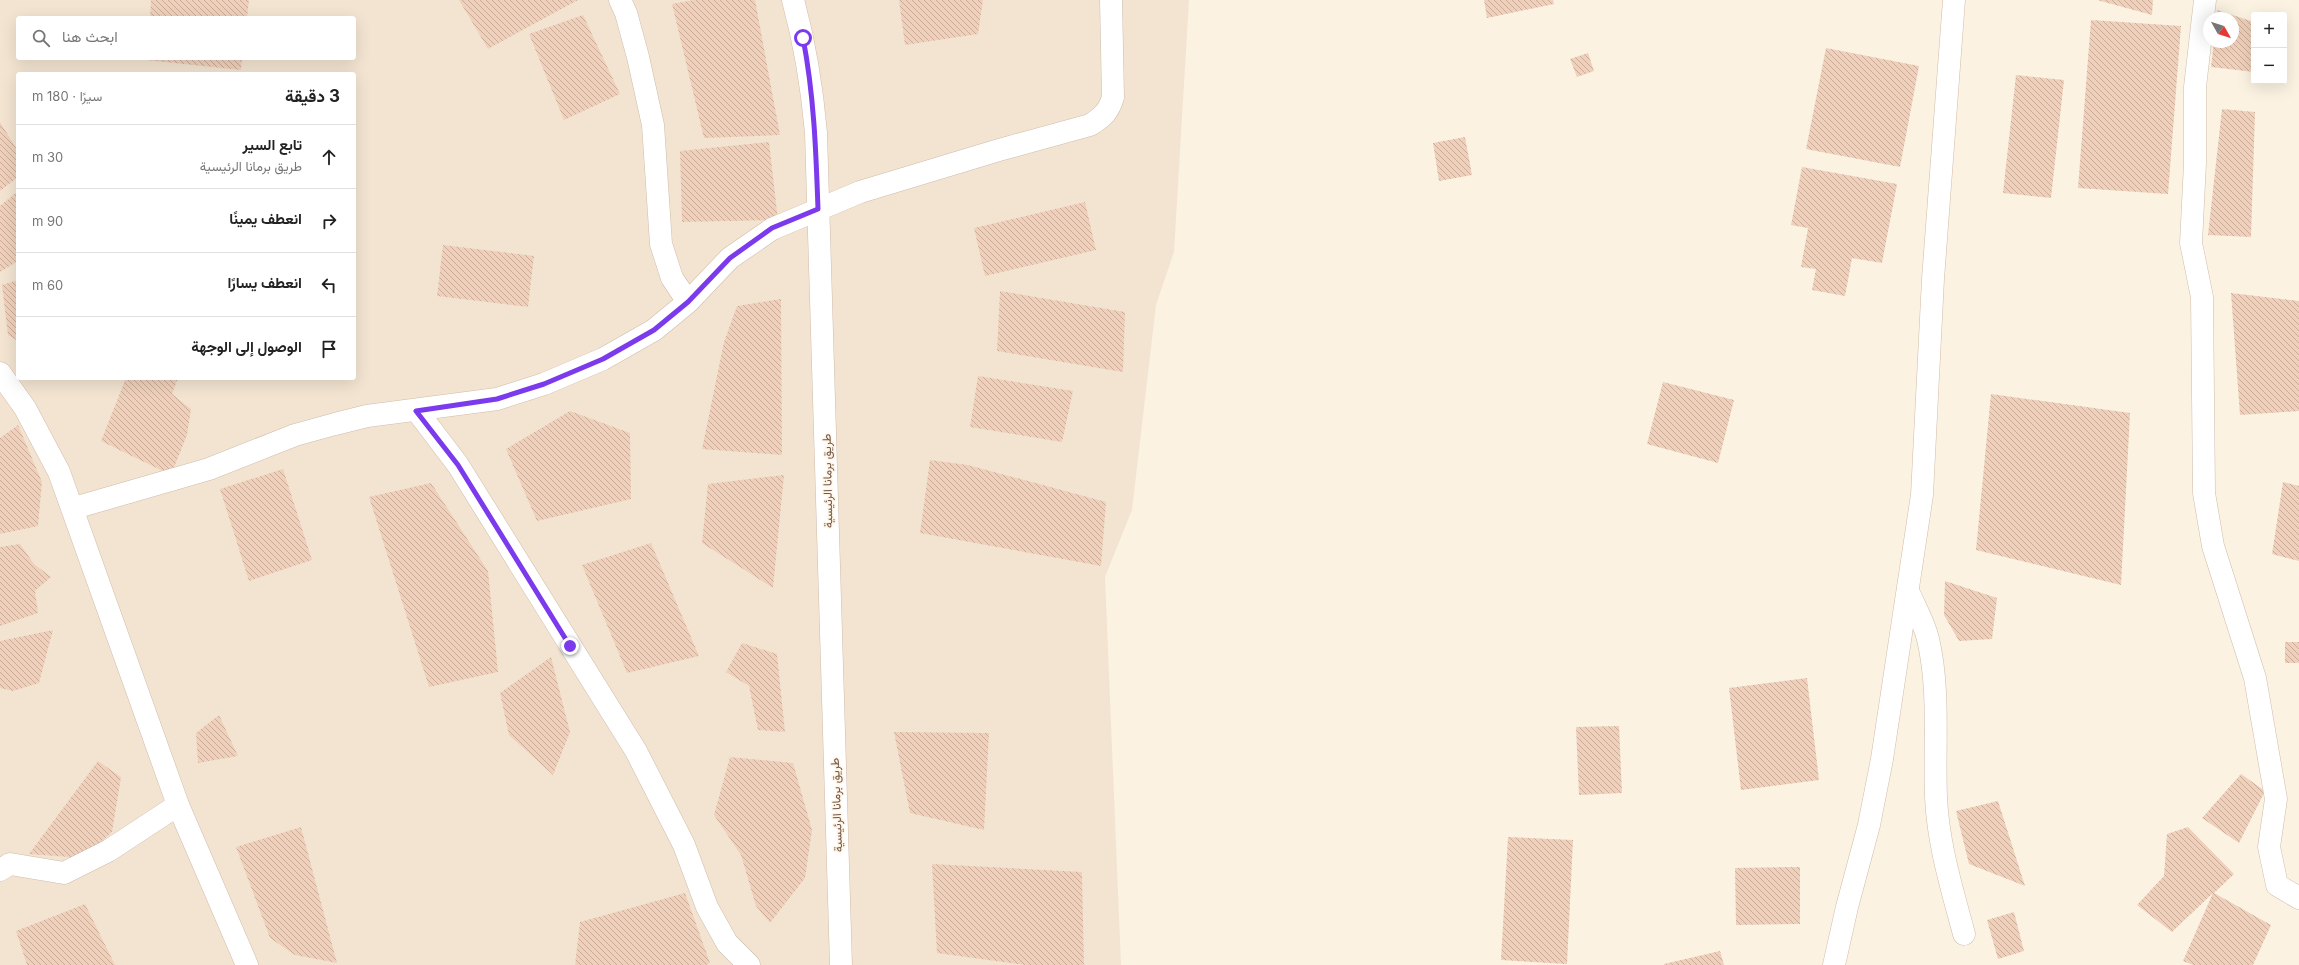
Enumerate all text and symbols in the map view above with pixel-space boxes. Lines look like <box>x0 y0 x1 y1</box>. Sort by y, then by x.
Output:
north arrow <box>2203 12 2239 48</box>
map controls <box>2251 12 2287 84</box>
button: + <box>2251 12 2287 48</box>
search box <box>16 16 356 60</box>
icon: search <box>30 27 52 49</box>
text: ابحث هنا <box>62 27 118 46</box>
route start <box>794 29 812 47</box>
button: − <box>2251 48 2287 84</box>
text: 3 دقيقة <box>285 86 340 106</box>
text: سيرًا · 180 m <box>32 88 102 104</box>
text: تابع السير <box>243 135 302 154</box>
icon: ahead <box>318 146 340 168</box>
text: 30 m <box>32 149 63 165</box>
text: طريق برمانا الرئيسية <box>200 158 302 174</box>
text: انعطف يمينًا <box>229 209 302 228</box>
icon: right <box>318 210 340 232</box>
text: 90 m <box>32 213 63 229</box>
text: انعطف يسارًا <box>227 273 302 292</box>
icon: left <box>318 274 340 296</box>
text: 60 m <box>32 277 63 293</box>
text: الوصول إلى الوجهة <box>191 337 302 356</box>
icon: arrive <box>318 338 340 360</box>
street label: طريق برمانا الرئيسية <box>819 434 836 528</box>
route end <box>561 637 579 655</box>
street label: طريق برمانا الرئيسية <box>827 757 846 852</box>

